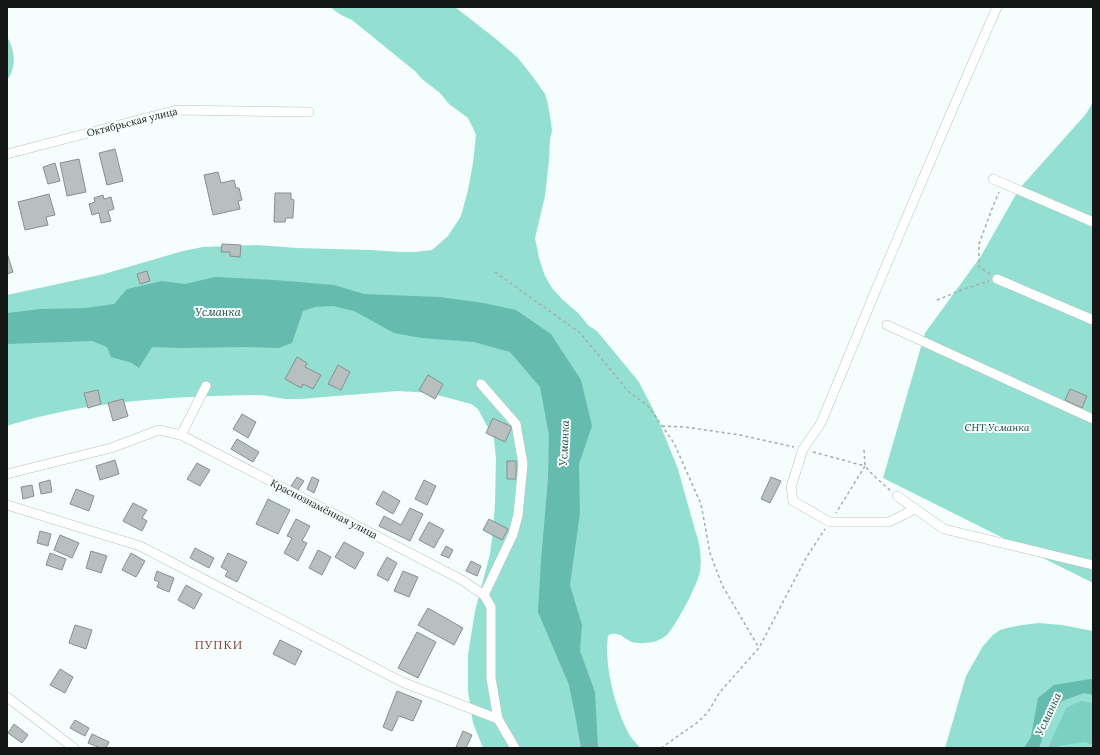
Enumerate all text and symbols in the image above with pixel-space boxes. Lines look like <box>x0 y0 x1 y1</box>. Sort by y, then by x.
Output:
street label: Октябрьская улица <box>85 104 179 140</box>
water label: Усманка <box>195 305 242 319</box>
water label: Усманка <box>556 419 572 466</box>
park label: СНТ Усманка <box>965 421 1030 434</box>
street label: Краснознамённая улица <box>268 476 380 542</box>
district label: ПУПКИ <box>195 637 243 652</box>
water label: Усманка <box>1032 690 1064 738</box>

